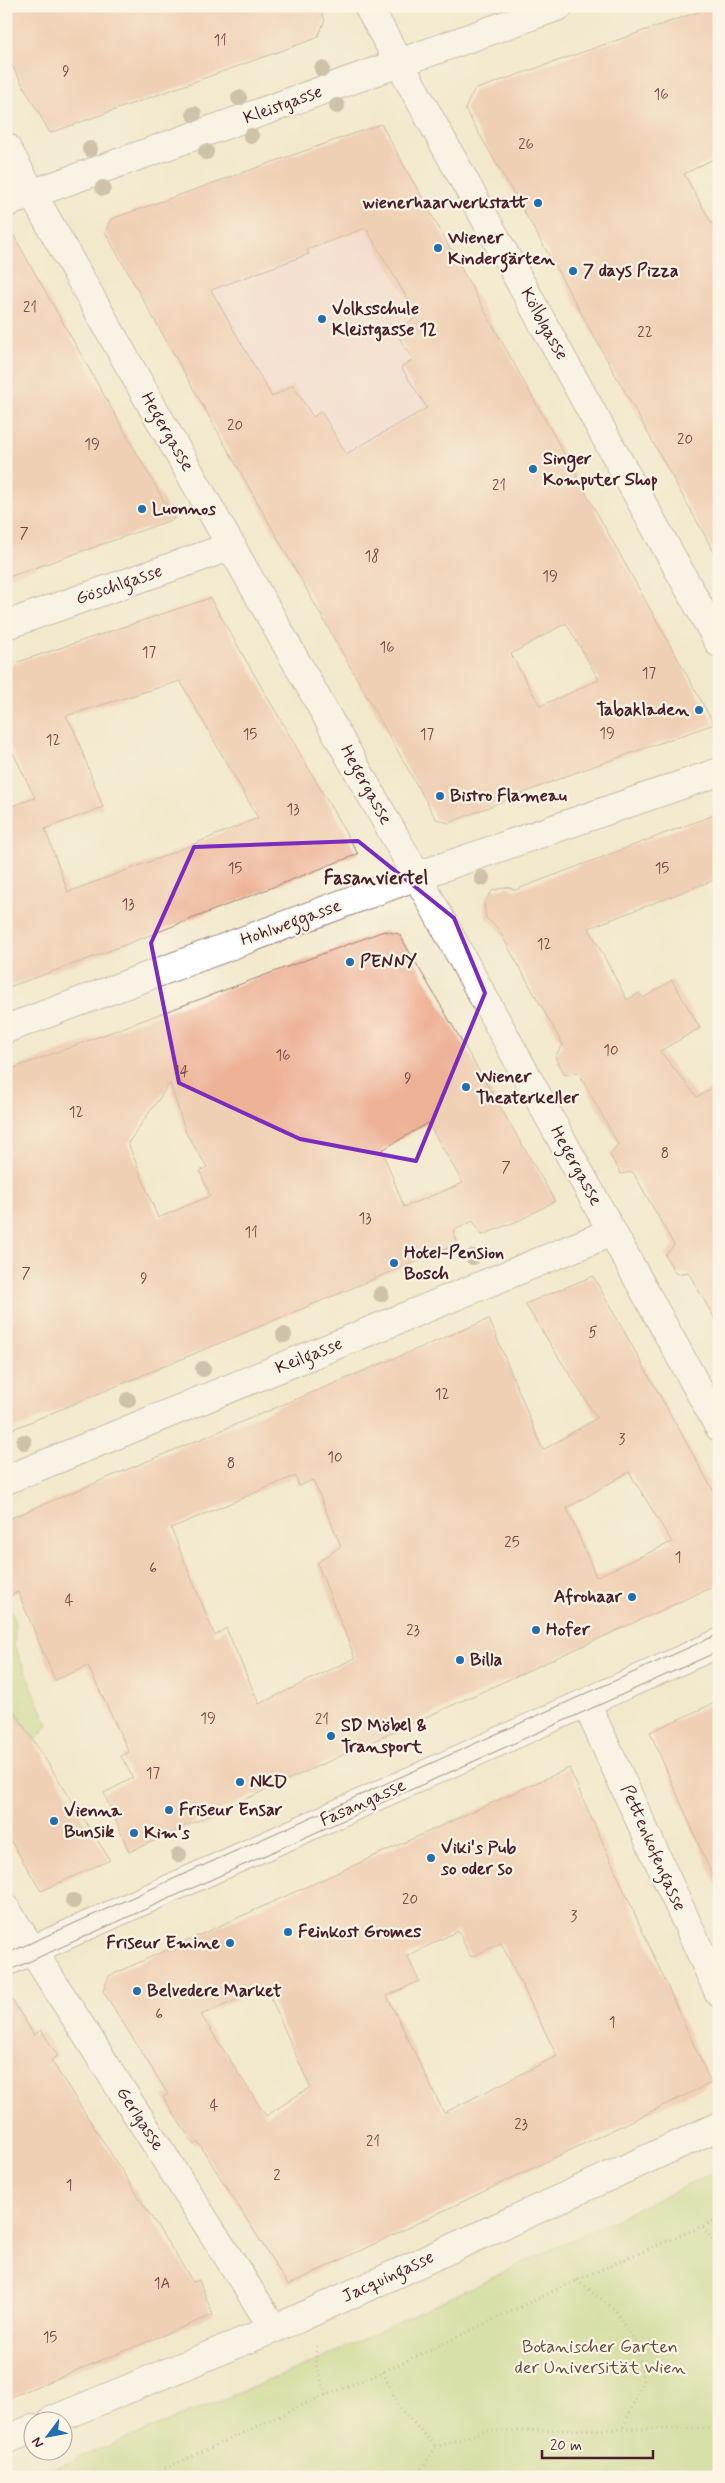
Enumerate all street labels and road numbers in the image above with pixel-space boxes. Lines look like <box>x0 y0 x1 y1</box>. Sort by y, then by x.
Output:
street label: Kleistgasse <box>240 80 326 130</box>
street label: Kölblgasse <box>514 283 574 365</box>
street label: Hegergasse <box>133 388 199 477</box>
street label: Göschlgasse <box>72 559 166 613</box>
street label: Hegergasse <box>332 741 398 830</box>
street label: Hohlweggasse <box>237 894 346 954</box>
street label: Hegergasse <box>542 1122 608 1211</box>
street label: Keilgasse <box>272 1332 347 1382</box>
street label: Fasangasse <box>316 1773 410 1833</box>
street label: Pettenkofengasse <box>613 1781 692 1916</box>
street label: Gerlgasse <box>110 2082 170 2156</box>
street label: Jacquingasse <box>338 2245 439 2311</box>

